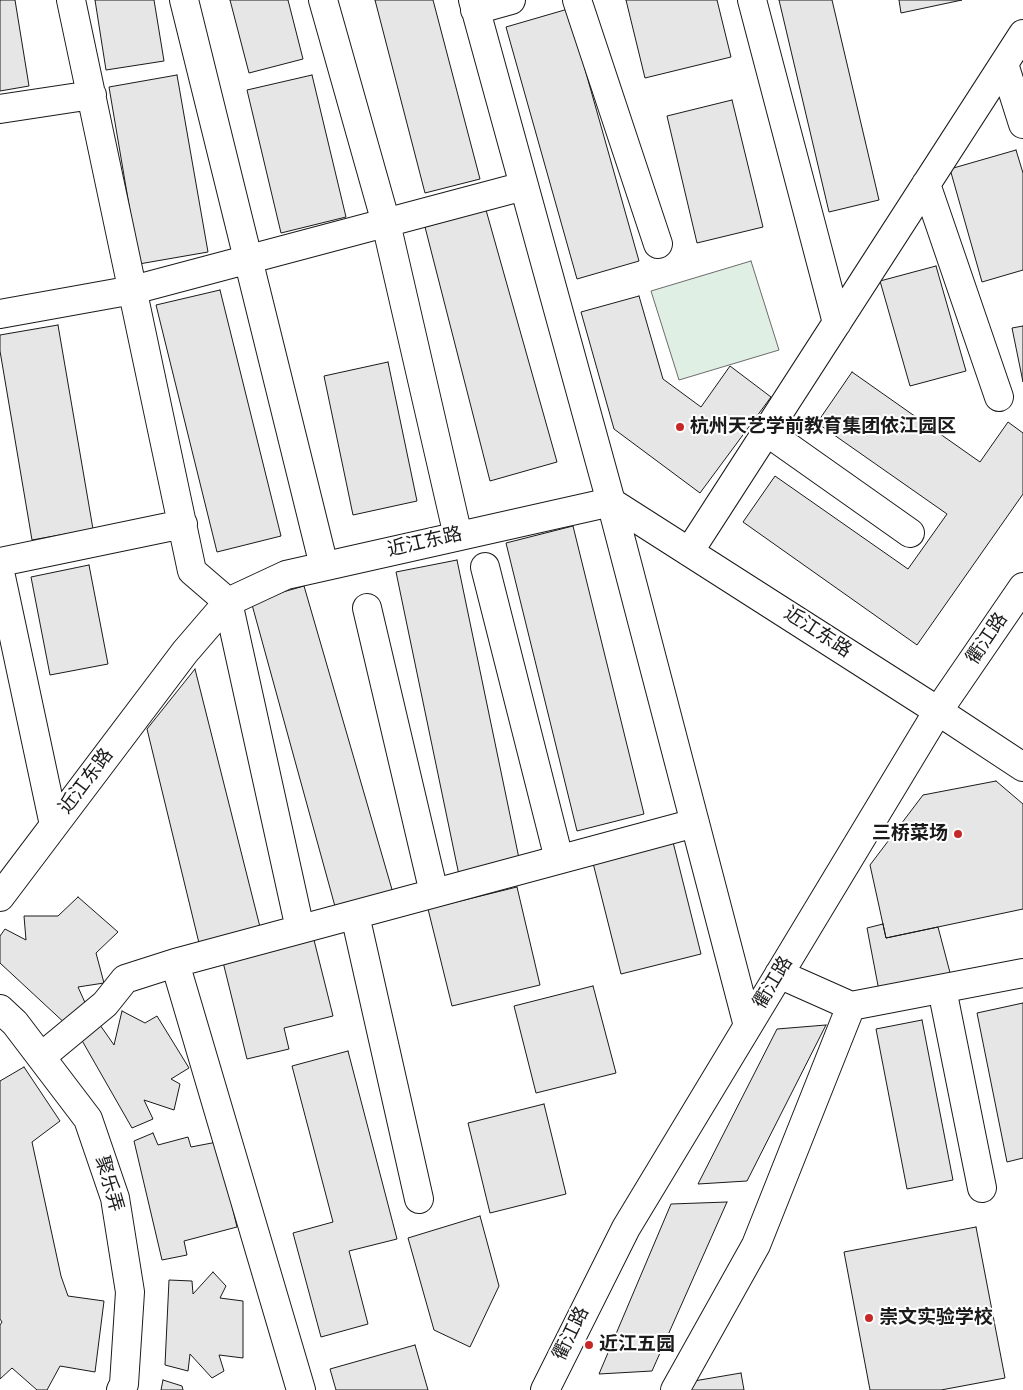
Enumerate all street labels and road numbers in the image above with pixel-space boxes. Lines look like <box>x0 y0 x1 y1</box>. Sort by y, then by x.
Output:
street label: 近江东路 <box>385 523 465 563</box>
street label: 近江东路 <box>779 603 855 663</box>
street label: 衢江路 <box>963 609 1013 669</box>
street label: 近江东路 <box>55 745 119 819</box>
street label: 衢江路 <box>750 953 798 1013</box>
street label: 聚乐弄 <box>89 1153 127 1215</box>
street label: 衢江路 <box>549 1303 595 1365</box>

